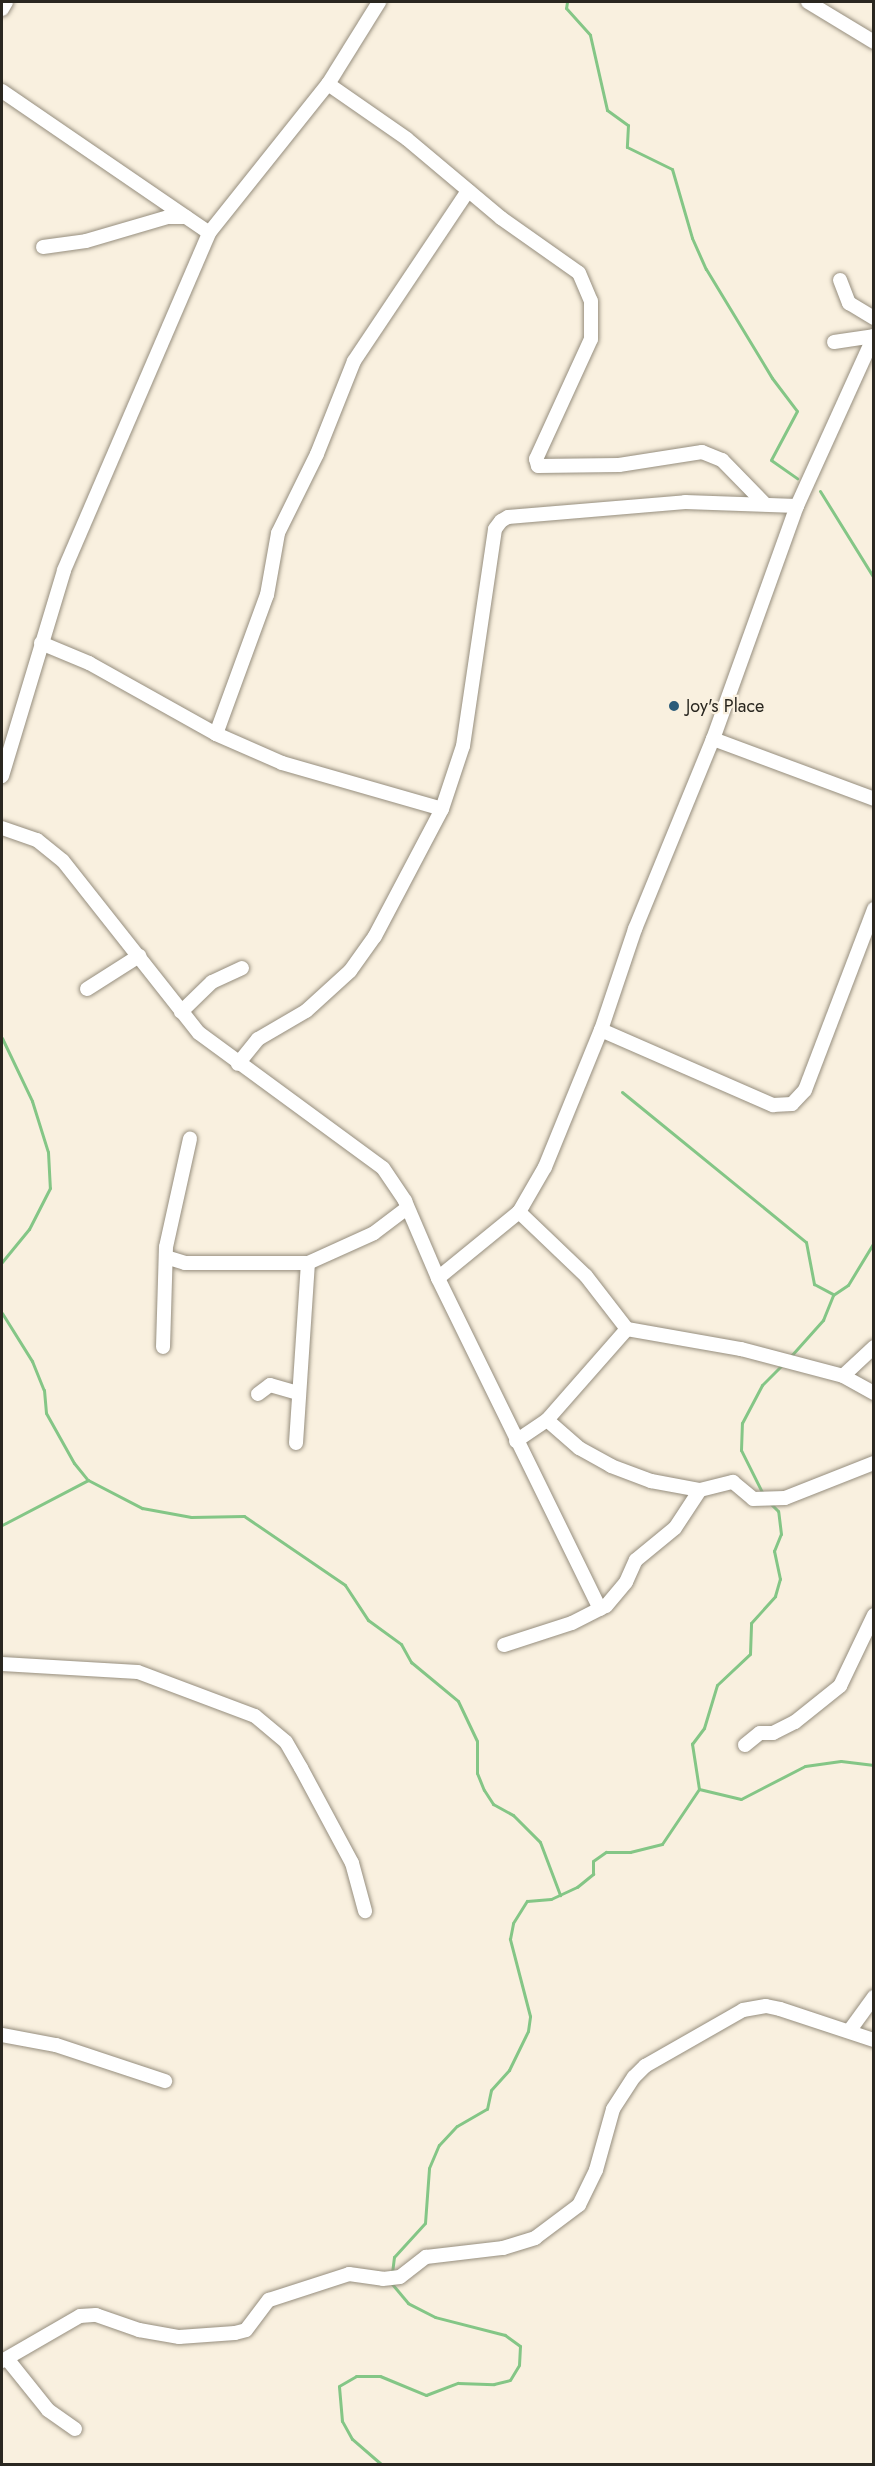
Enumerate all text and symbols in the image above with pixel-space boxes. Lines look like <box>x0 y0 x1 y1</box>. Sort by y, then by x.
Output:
place label: Joy's Place <box>686 695 764 717</box>
marker: Joy's Place <box>667 699 681 713</box>

